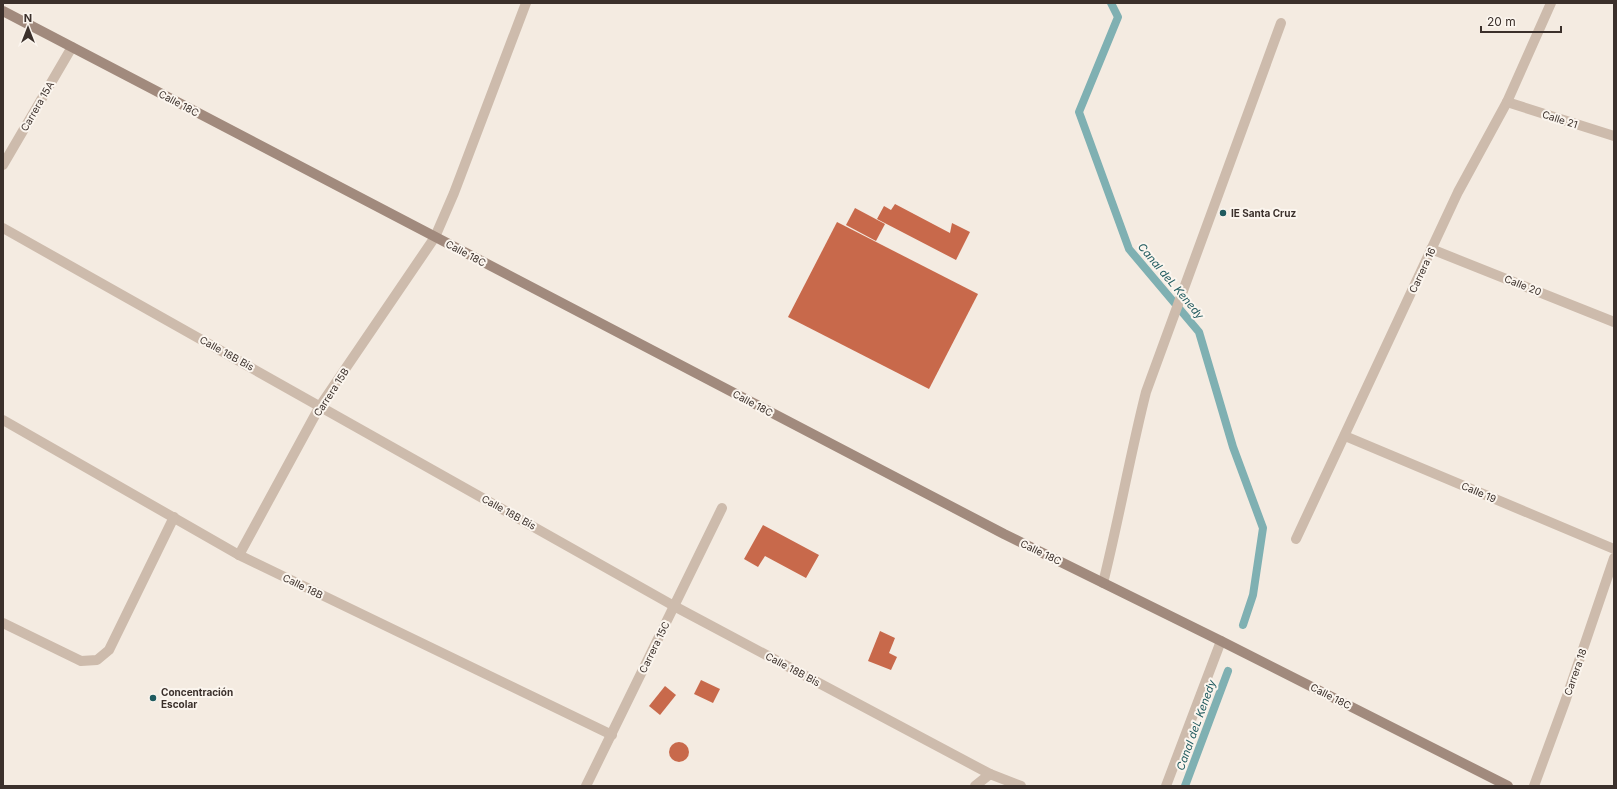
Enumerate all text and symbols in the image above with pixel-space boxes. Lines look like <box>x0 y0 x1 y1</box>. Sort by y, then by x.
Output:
north arrow <box>8 8 48 48</box>
scale bar <box>1481 8 1561 34</box>
text: N <box>24 11 32 25</box>
text: 20 m <box>1487 14 1516 29</box>
street label: Carrera 15A <box>18 79 56 133</box>
street label: Calle 18C <box>157 87 201 119</box>
street label: Calle 21 <box>1541 108 1579 130</box>
place label: IE Santa Cruz <box>1231 207 1296 219</box>
marker: IE Santa Cruz <box>1218 208 1228 218</box>
street label: Calle 18C <box>444 237 488 269</box>
water label: Canal deL Kenedy <box>1135 240 1208 323</box>
street label: Carrera 16 <box>1406 245 1438 295</box>
street label: Calle 20 <box>1503 272 1543 298</box>
street label: Calle 18B Bis <box>198 333 256 373</box>
street label: Carrera 15B <box>311 366 351 418</box>
street label: Calle 18C <box>731 387 775 419</box>
street label: Calle 19 <box>1460 479 1498 505</box>
street label: Calle 18B Bis <box>480 492 538 532</box>
street label: Calle 18C <box>1019 537 1063 567</box>
street label: Calle 18B <box>281 571 325 601</box>
street label: Carrera 15C <box>636 619 672 675</box>
street label: Carrera 18 <box>1561 647 1589 697</box>
street label: Calle 18B Bis <box>764 650 822 688</box>
water label: Canal deL Kenedy <box>1173 677 1219 772</box>
street label: Calle 18C <box>1309 681 1353 711</box>
place label: Concentración Escolar <box>161 686 233 710</box>
marker: Concentración Escolar <box>148 693 158 703</box>

